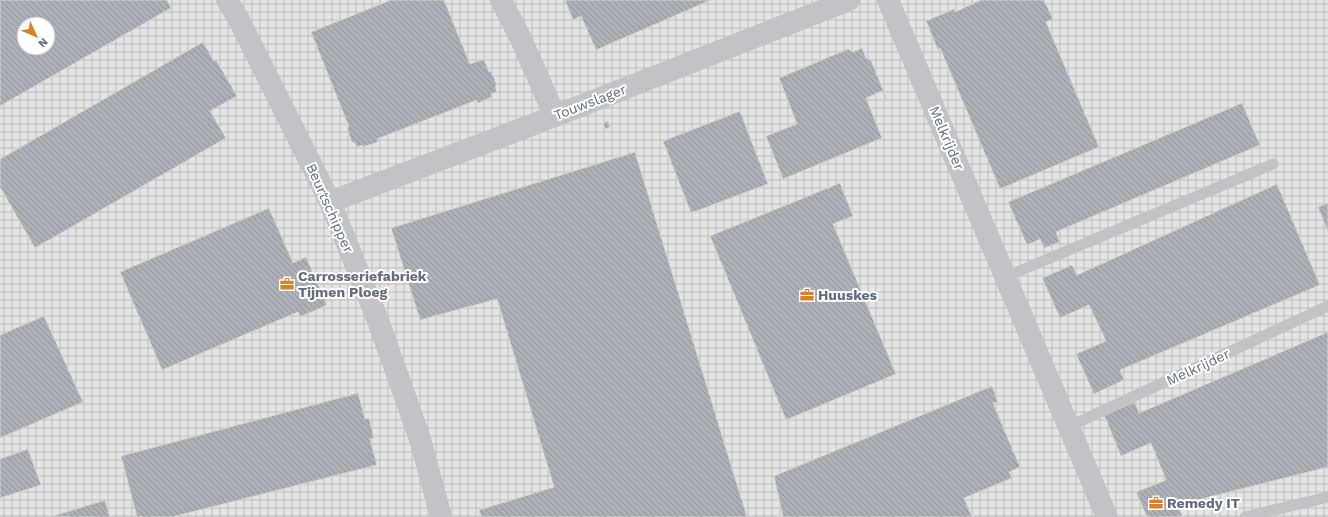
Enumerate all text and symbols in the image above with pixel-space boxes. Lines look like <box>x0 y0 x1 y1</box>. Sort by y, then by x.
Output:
north arrow <box>16 16 56 56</box>
text: N <box>35 35 50 50</box>
street label: Touwslager <box>552 81 629 123</box>
street label: Melkrijder <box>926 104 968 173</box>
street label: Beurtschipper <box>303 161 357 255</box>
place label: Carrosseriefabriek Tijmen Ploeg <box>298 268 427 300</box>
office icon: Carrosseriefabriek Tijmen Ploeg <box>279 276 295 292</box>
office icon: Huuskes <box>799 287 815 303</box>
place label: Huuskes <box>818 287 878 303</box>
street label: Melkrijder <box>1164 345 1232 389</box>
office icon: Remedy IT <box>1148 495 1164 511</box>
place label: Remedy IT <box>1167 495 1240 511</box>

